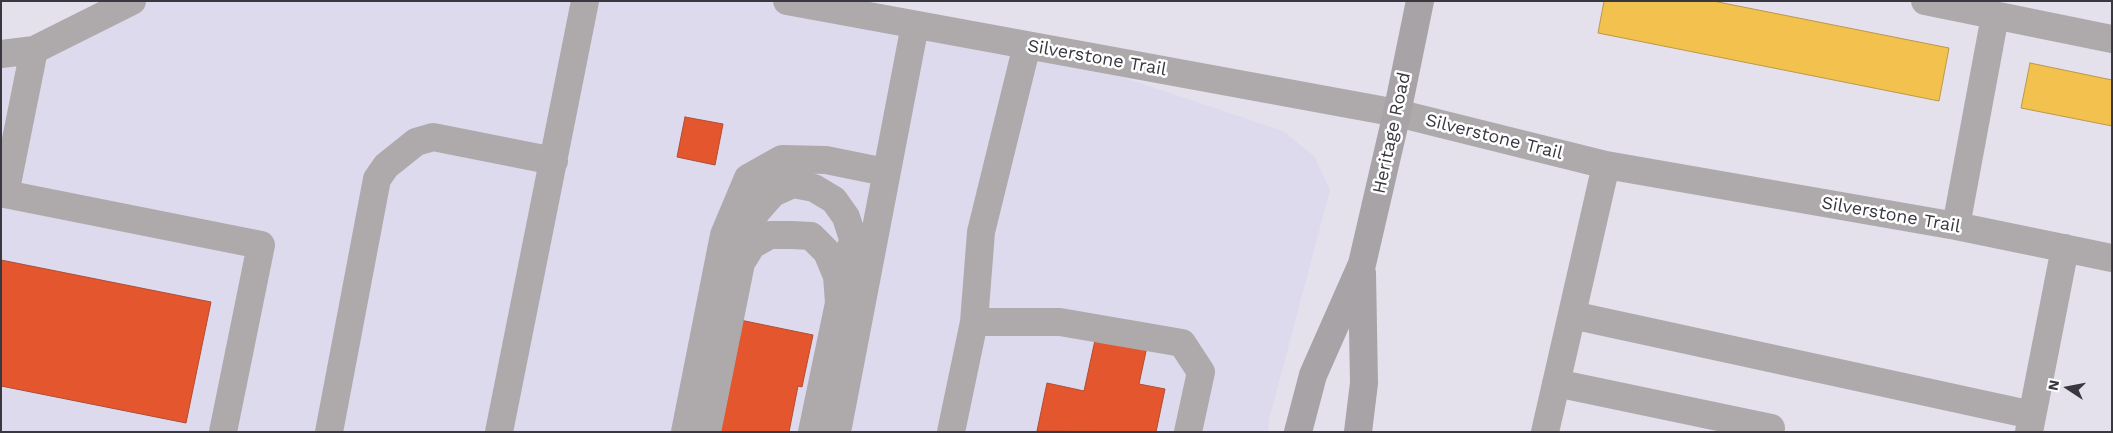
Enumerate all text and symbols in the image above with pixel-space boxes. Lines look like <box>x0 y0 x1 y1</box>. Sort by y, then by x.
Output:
street label: Silverstone Trail <box>1026 35 1168 81</box>
street label: Heritage Road <box>1369 70 1415 196</box>
street label: Silverstone Trail <box>1423 109 1565 165</box>
street label: Silverstone Trail <box>1820 192 1962 238</box>
north arrow <box>2043 363 2093 413</box>
text: N <box>2044 379 2062 392</box>

